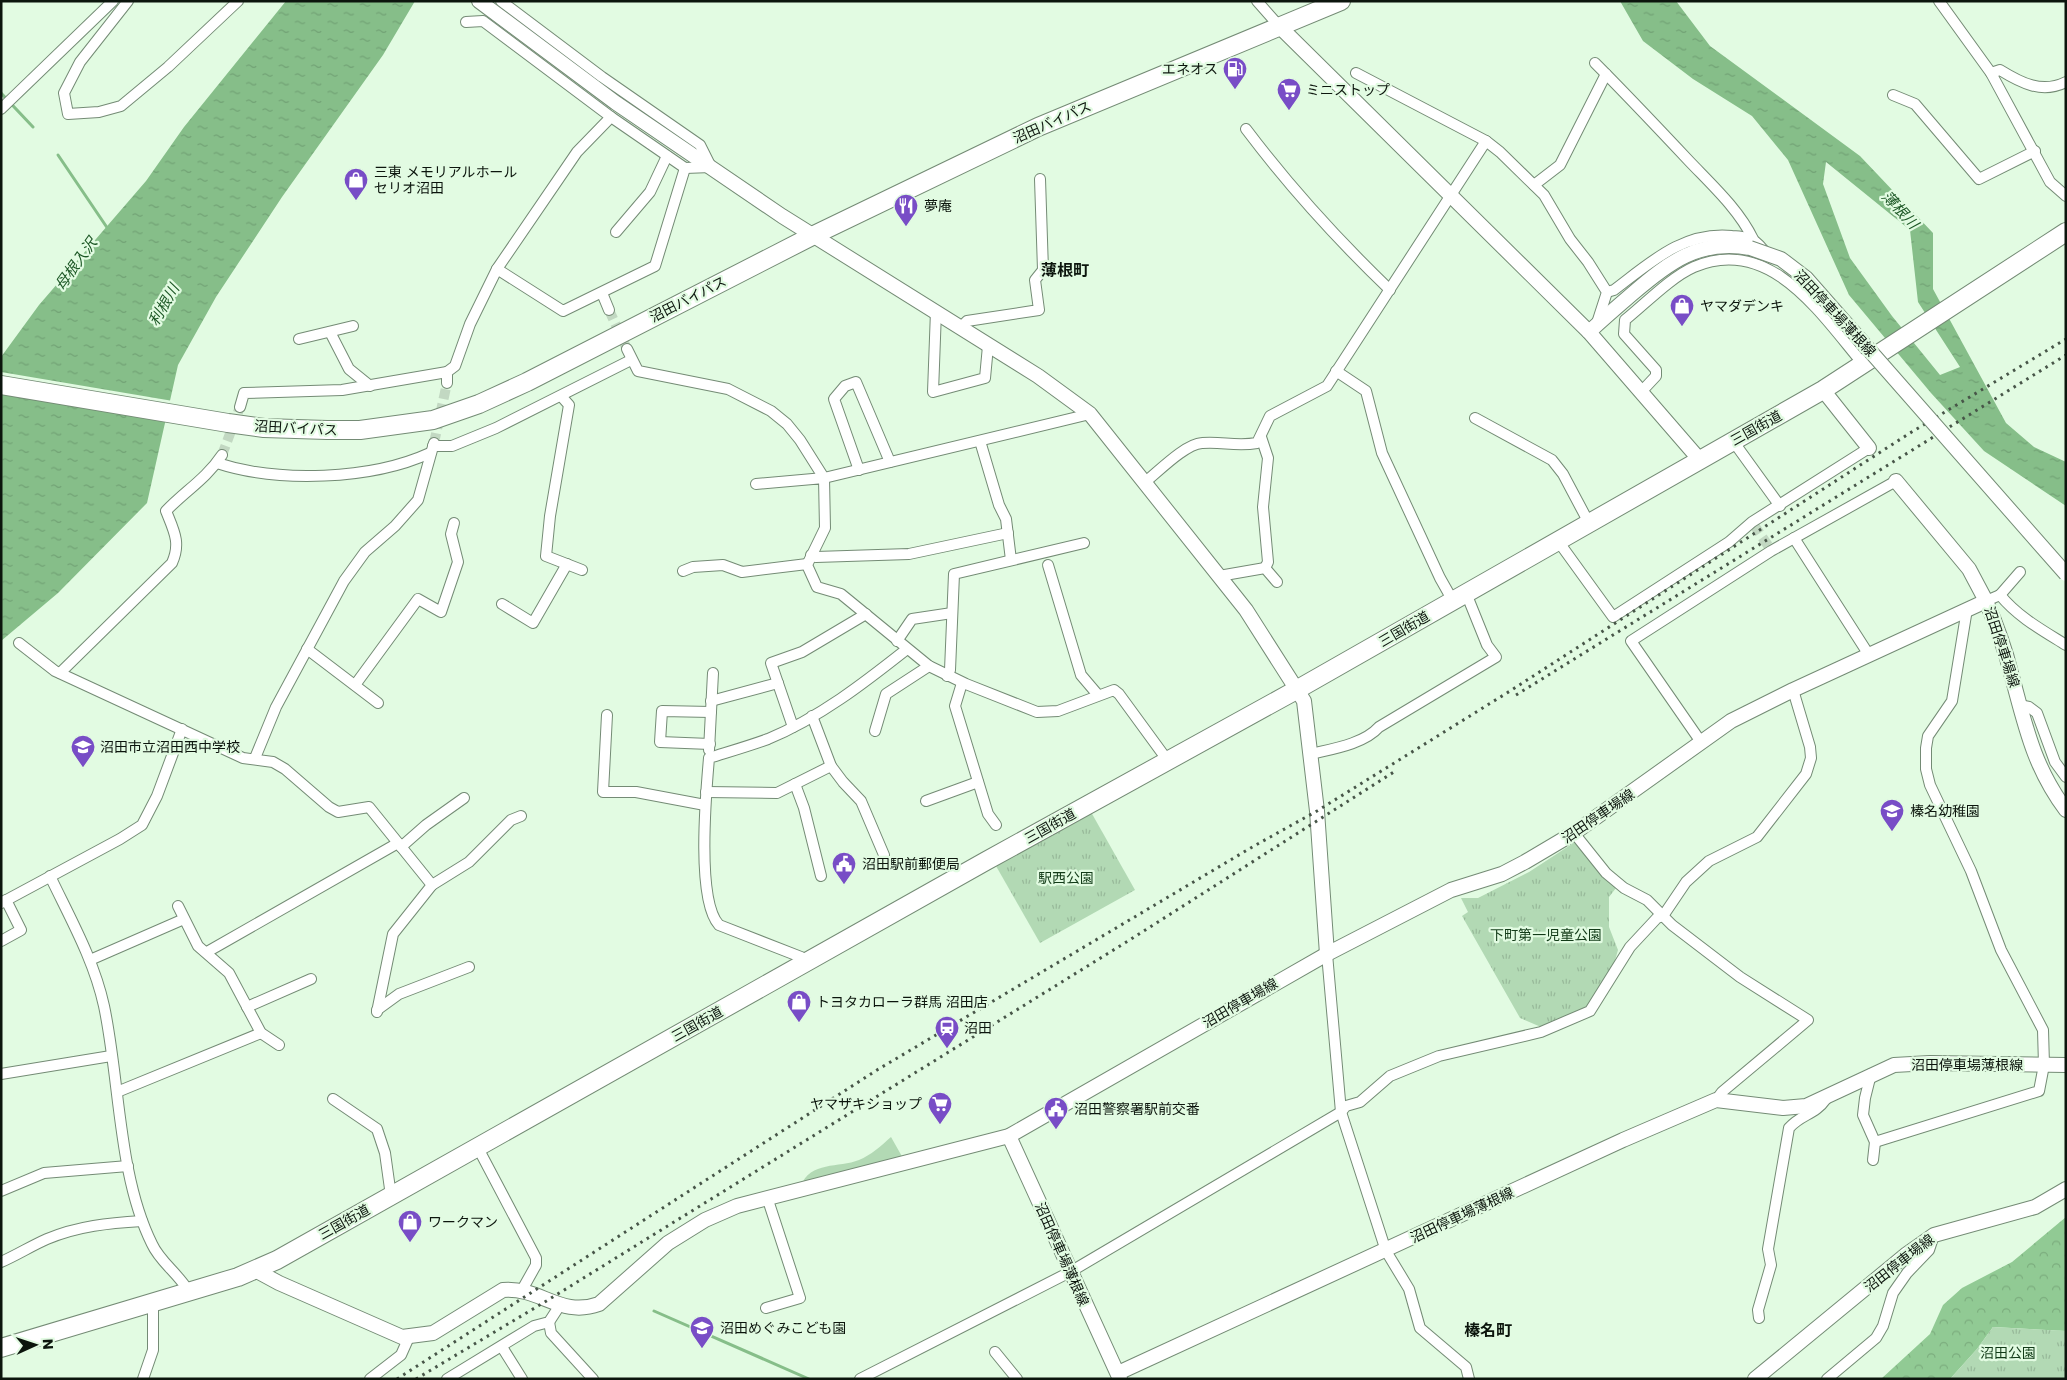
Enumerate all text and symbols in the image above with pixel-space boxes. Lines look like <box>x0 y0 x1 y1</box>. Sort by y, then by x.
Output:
fuel station icon: エネオス <box>1222 56 1248 90</box>
place label: エネオス <box>1162 59 1218 79</box>
supermarket icon: ミニストップ <box>1276 77 1302 111</box>
place label: ミニストップ <box>1306 80 1390 100</box>
street label: 沼田バイパス <box>1010 96 1094 148</box>
place label: 三東 メモリアルホール セリオ沼田 <box>374 162 518 198</box>
shop icon: 三東 メモリアルホール セリオ沼田 <box>343 167 369 201</box>
water label: 薄根川 <box>1877 186 1925 235</box>
restaurant icon: 夢庵 <box>893 193 919 227</box>
place label: 夢庵 <box>924 196 952 216</box>
water label: 母根入沢 <box>49 232 103 294</box>
district label: 薄根町 <box>1041 259 1089 282</box>
street label: 沼田停車場薄根線 <box>1789 265 1881 361</box>
street label: 沼田バイパス <box>646 271 730 327</box>
water label: 利根川 <box>143 278 185 329</box>
shop icon: ヤマダデンキ <box>1669 293 1695 327</box>
place label: ヤマダデンキ <box>1700 296 1784 316</box>
street label: 三国街道 <box>1727 406 1785 450</box>
street label: 沼田バイパス <box>254 416 338 440</box>
street label: 沼田停車場線 <box>1980 604 2024 690</box>
street label: 三国街道 <box>1375 606 1433 652</box>
school or university icon: 沼田市立沼田西中学校 <box>70 734 96 768</box>
place label: 沼田市立沼田西中学校 <box>100 737 240 757</box>
street label: 沼田停車場線 <box>1558 784 1638 848</box>
school or university icon: 榛名幼稚園 <box>1879 798 1905 832</box>
place label: 榛名幼稚園 <box>1910 801 1980 821</box>
street label: 三国街道 <box>1021 804 1079 848</box>
public building icon: 沼田駅前郵便局 <box>831 851 857 885</box>
place label: 沼田駅前郵便局 <box>862 854 960 874</box>
park label: 駅西公園 <box>1038 868 1094 888</box>
park label: 下町第一児童公園 <box>1490 925 1602 945</box>
street label: 沼田停車場線 <box>1199 973 1281 1033</box>
shop icon: トヨタカローラ群馬 沼田店 <box>786 989 812 1023</box>
place label: トヨタカローラ群馬 沼田店 <box>816 992 988 1012</box>
street label: 三国街道 <box>668 1002 726 1046</box>
station icon: 沼田 <box>934 1015 960 1049</box>
place label: 沼田 <box>964 1018 992 1038</box>
street label: 沼田停車場薄根線 <box>1911 1055 2023 1075</box>
supermarket icon: ヤマザキショップ <box>927 1091 953 1125</box>
place label: ヤマザキショップ <box>810 1094 922 1114</box>
public building icon: 沼田警察署駅前交番 <box>1043 1096 1069 1130</box>
place label: 沼田警察署駅前交番 <box>1074 1099 1200 1119</box>
street label: 沼田停車場薄根線 <box>1407 1182 1517 1248</box>
street label: 沼田停車場薄根線 <box>1030 1199 1094 1309</box>
street label: 三国街道 <box>315 1200 373 1244</box>
shop icon: ワークマン <box>397 1209 423 1243</box>
place label: ワークマン <box>428 1212 498 1232</box>
street label: 沼田停車場線 <box>1860 1229 1938 1297</box>
school or university icon: 沼田めぐみこども園 <box>689 1315 715 1349</box>
place label: 沼田めぐみこども園 <box>720 1318 846 1338</box>
district label: 榛名町 <box>1464 1319 1512 1342</box>
north arrow <box>10 1320 60 1370</box>
text: N <box>38 1339 58 1350</box>
park label: 沼田公園 <box>1980 1343 2036 1363</box>

